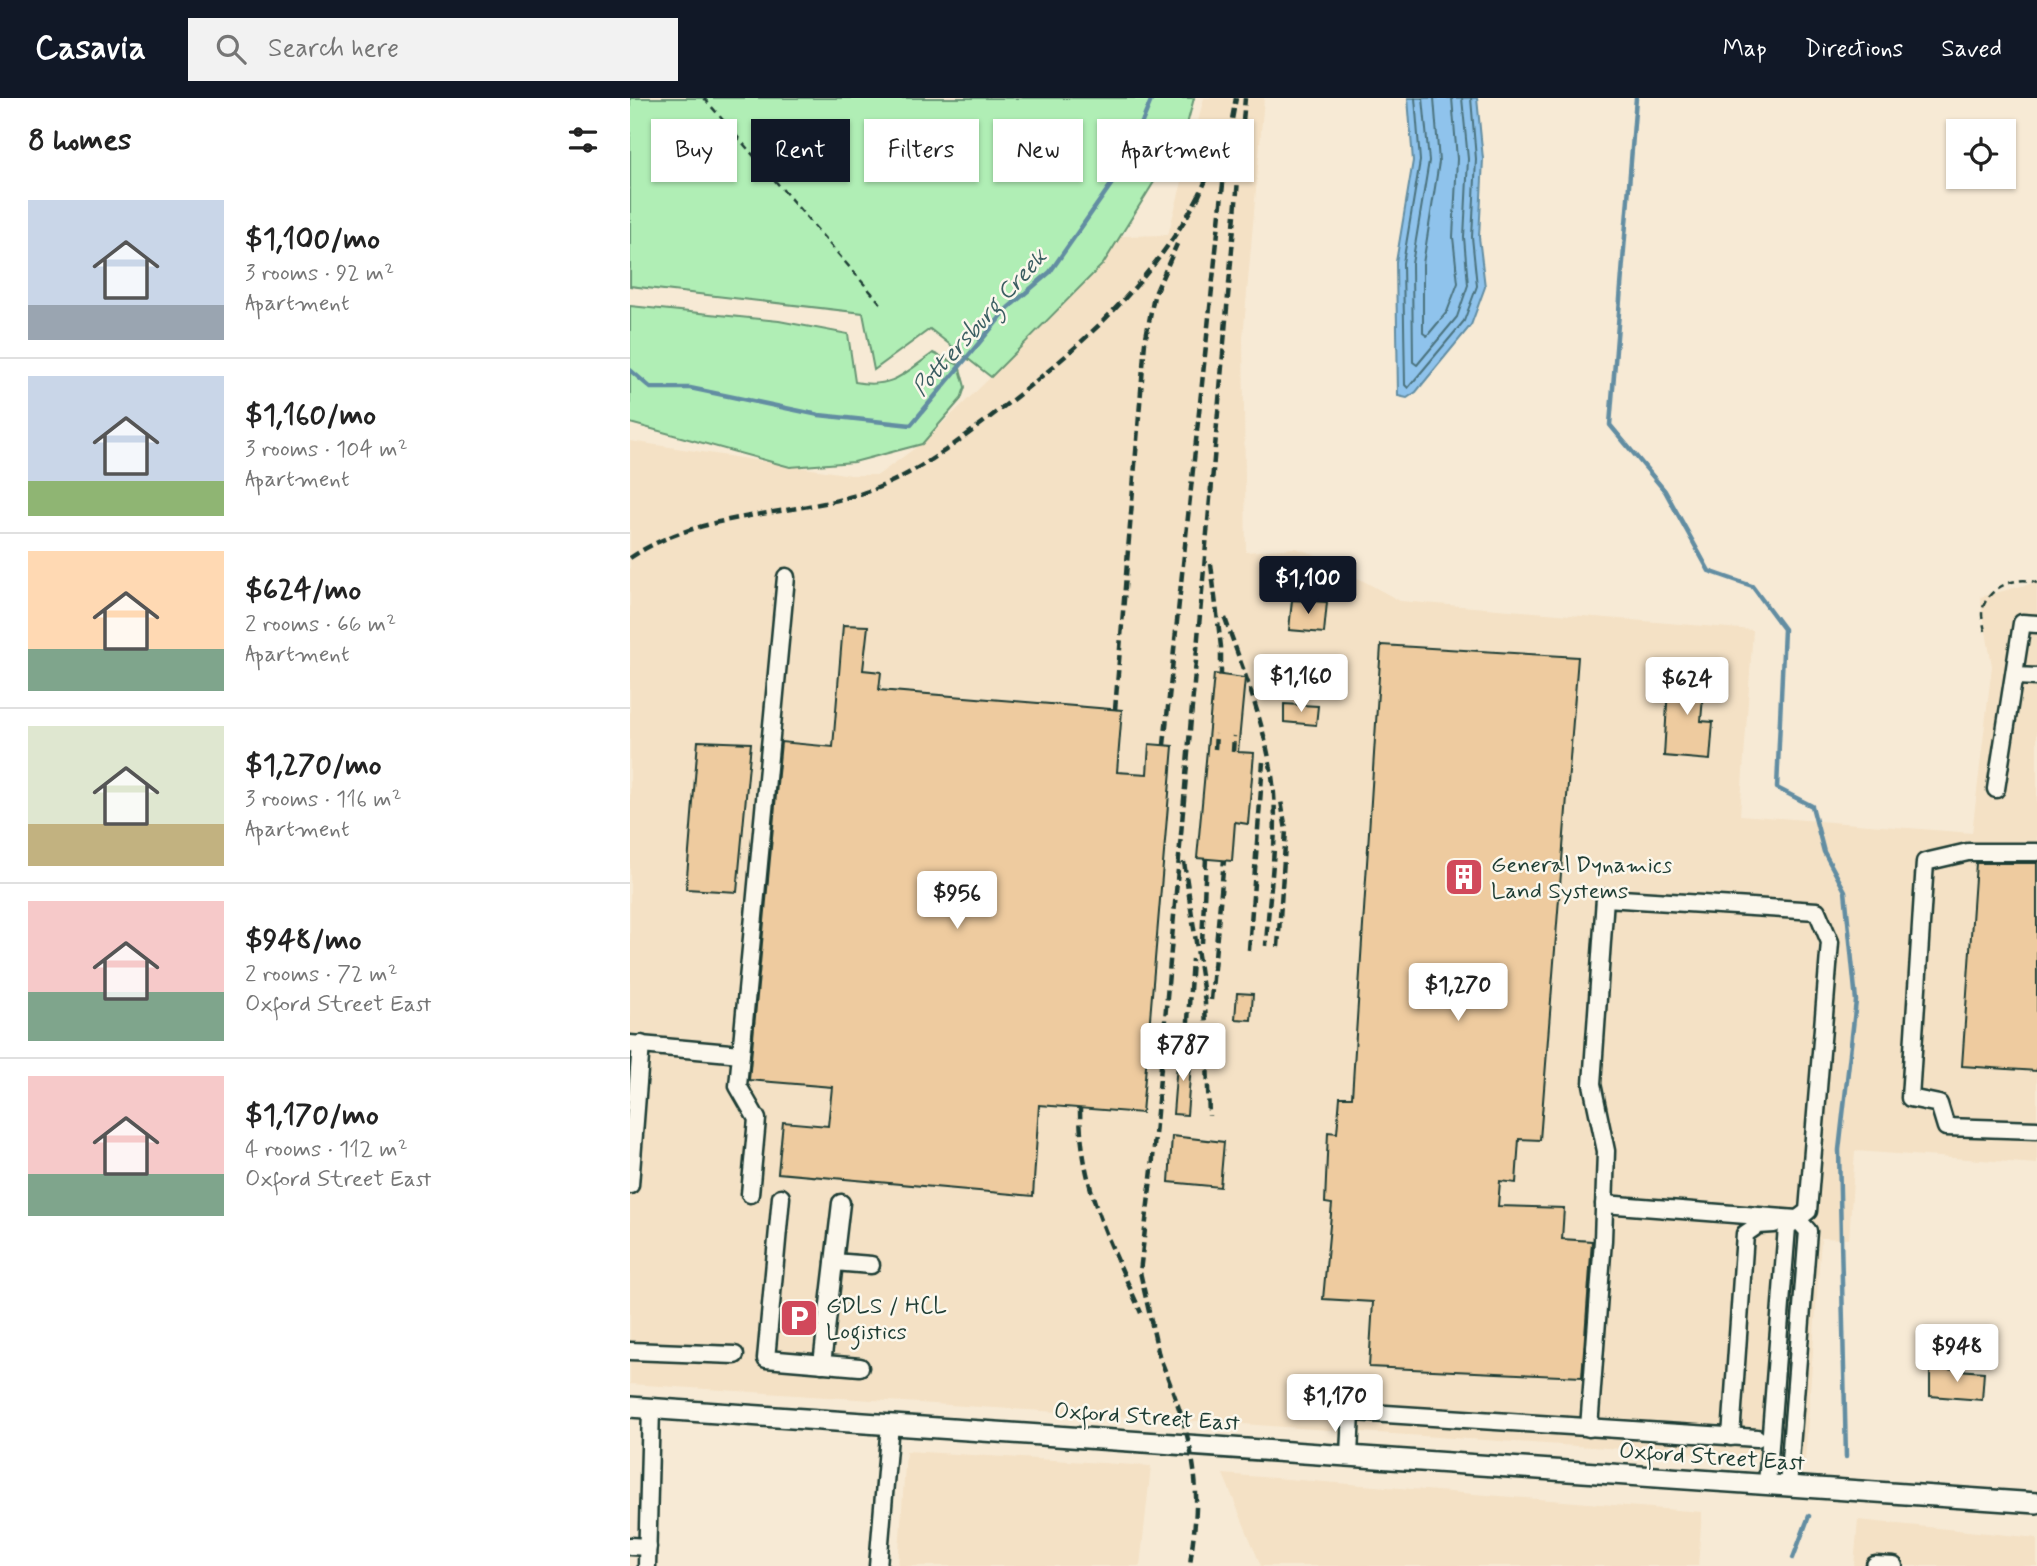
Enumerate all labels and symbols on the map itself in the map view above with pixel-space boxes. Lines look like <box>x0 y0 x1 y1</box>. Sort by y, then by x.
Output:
water label: Pottersburg Creek <box>906 242 1058 405</box>
pin: $1,100 <box>1251 556 1365 616</box>
pin: $1,160 <box>1244 654 1358 714</box>
pin: $624 <box>1646 658 1728 717</box>
place label: General Dynamics Land Systems <box>1491 851 1672 907</box>
building icon: General Dynamics Land Systems <box>1443 856 1485 898</box>
pin: $956 <box>916 872 998 931</box>
pin: $1,270 <box>1401 964 1515 1023</box>
pin: $787 <box>1142 1024 1224 1083</box>
place label: GDLS / HCL Logistics <box>826 1292 947 1350</box>
parking icon: GDLS / HCL Logistics <box>778 1297 820 1339</box>
pin: $948 <box>1916 1324 1998 1384</box>
pin: $1,170 <box>1278 1374 1392 1434</box>
street label: Oxford Street East <box>1053 1397 1241 1440</box>
street label: Oxford Street East <box>1618 1437 1806 1480</box>

